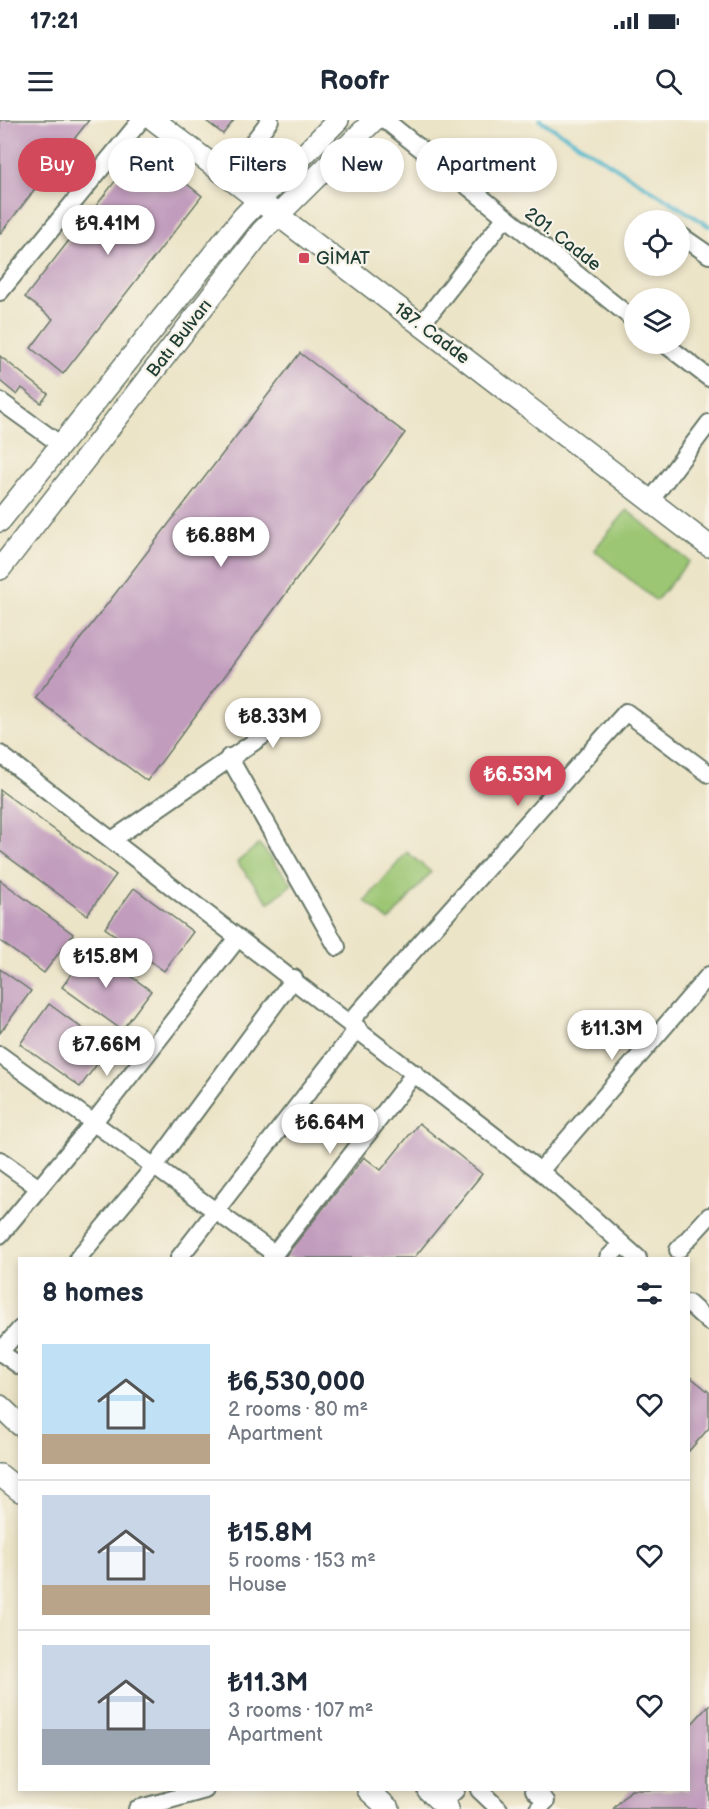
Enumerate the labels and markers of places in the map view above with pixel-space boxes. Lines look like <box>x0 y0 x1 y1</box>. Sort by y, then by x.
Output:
pin: ₺9.41M <box>59 205 157 256</box>
place label: GİMAT <box>316 247 370 269</box>
marker: GİMAT <box>297 251 311 265</box>
pin: ₺6.88M <box>172 517 270 568</box>
pin: ₺8.33M <box>224 698 322 749</box>
pin: ₺6.53M <box>469 756 567 807</box>
pin: ₺15.8M <box>57 938 155 989</box>
pin: ₺11.3M <box>563 1010 661 1061</box>
pin: ₺7.66M <box>58 1026 156 1077</box>
pin: ₺6.64M <box>281 1104 379 1155</box>

